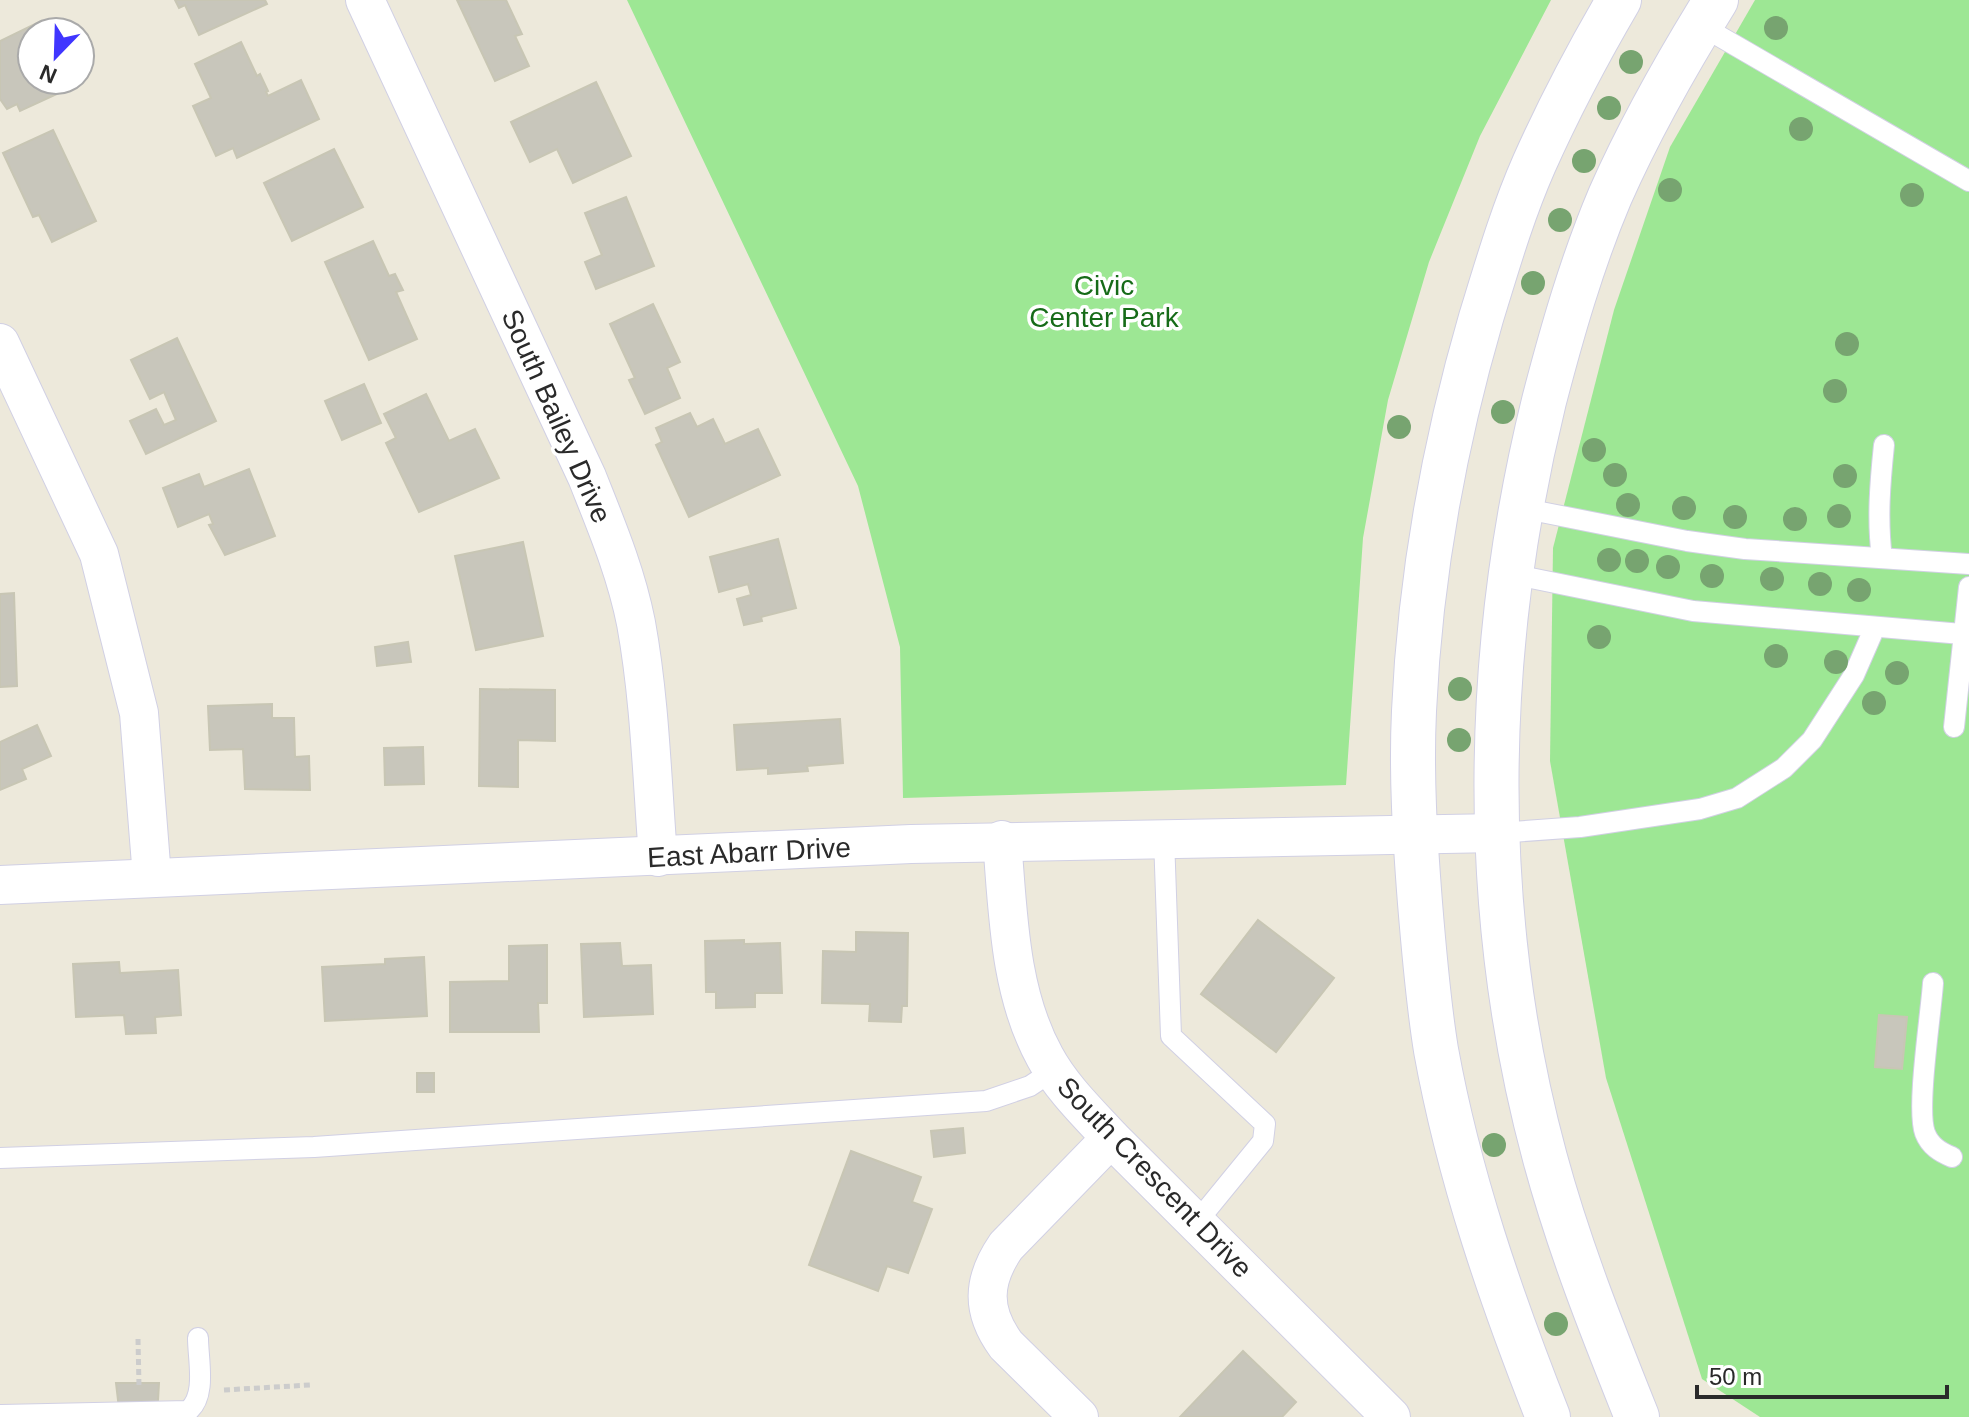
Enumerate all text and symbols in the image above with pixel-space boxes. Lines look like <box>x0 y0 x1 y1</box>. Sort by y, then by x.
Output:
north arrow <box>16 16 96 96</box>
text: N <box>36 59 61 89</box>
park label: Civic Center Park <box>1029 270 1180 333</box>
street label: South Bailey Drive <box>496 305 618 528</box>
street label: East Abarr Drive <box>646 832 852 873</box>
street label: South Crescent Drive <box>1051 1071 1258 1284</box>
scale bar <box>1697 1349 1947 1399</box>
text: 50 m <box>1709 1363 1762 1390</box>

